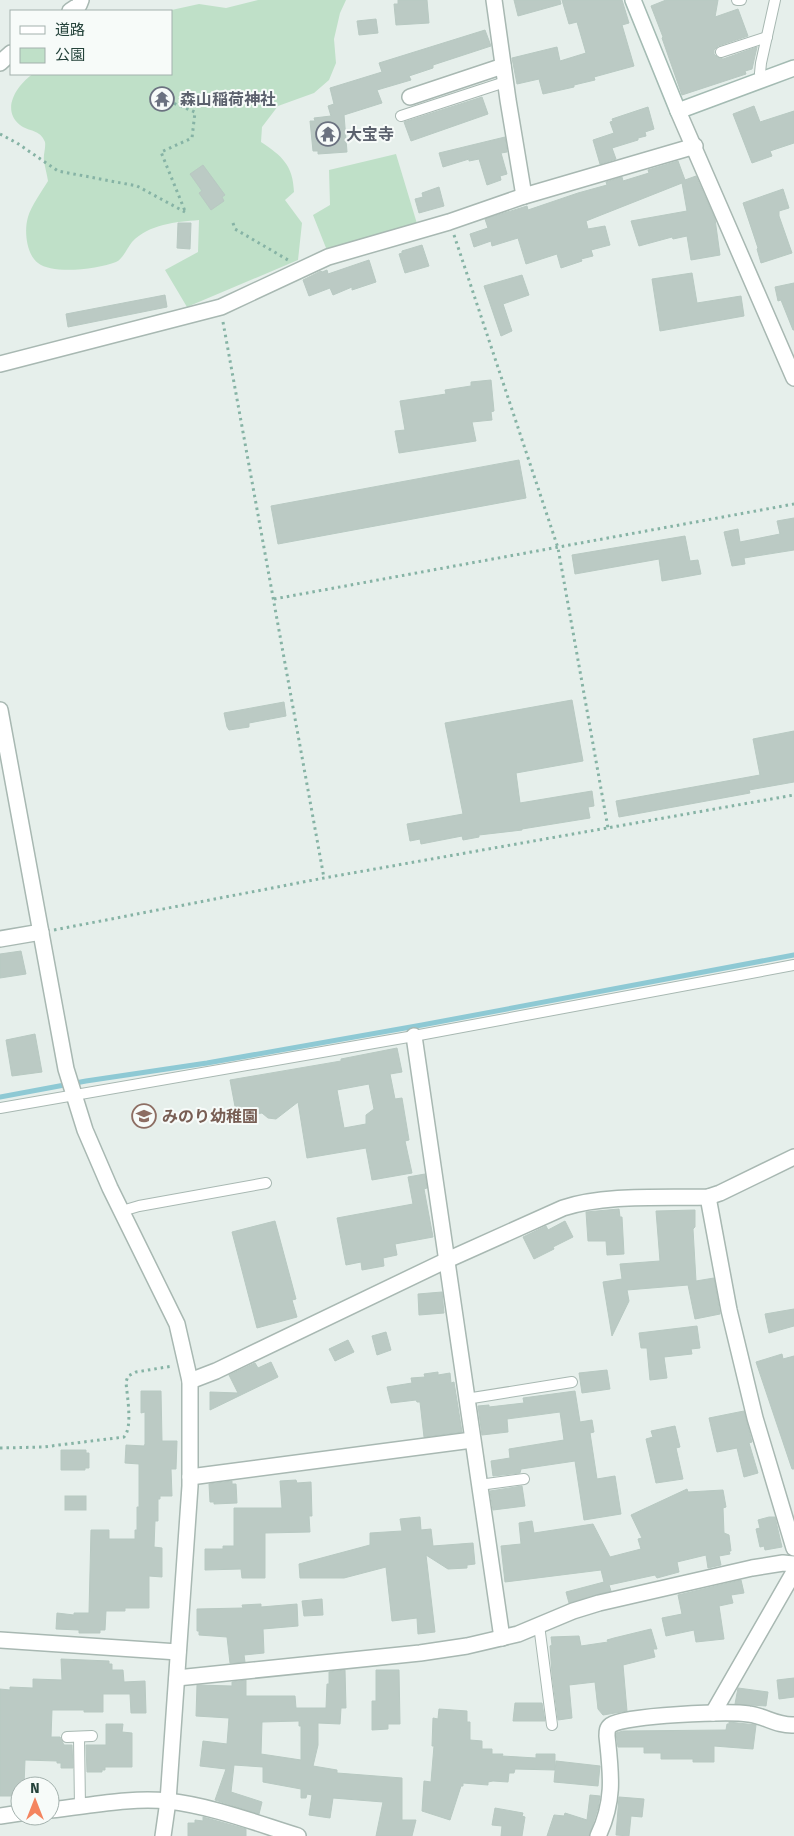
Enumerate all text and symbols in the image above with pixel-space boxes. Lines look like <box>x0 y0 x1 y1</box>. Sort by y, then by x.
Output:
legend <box>10 10 172 75</box>
text: 道路 <box>55 21 85 39</box>
text: 公園 <box>55 46 85 64</box>
temple icon: 森山稲荷神社 <box>149 86 175 112</box>
place label: 森山稲荷神社 <box>180 90 276 109</box>
temple icon: 大宝寺 <box>315 121 341 147</box>
place label: 大宝寺 <box>346 125 394 144</box>
school or university icon: みのり幼稚園 <box>131 1103 157 1129</box>
place label: みのり幼稚園 <box>162 1107 258 1126</box>
north arrow <box>10 1776 60 1826</box>
text: N <box>30 1780 40 1797</box>

